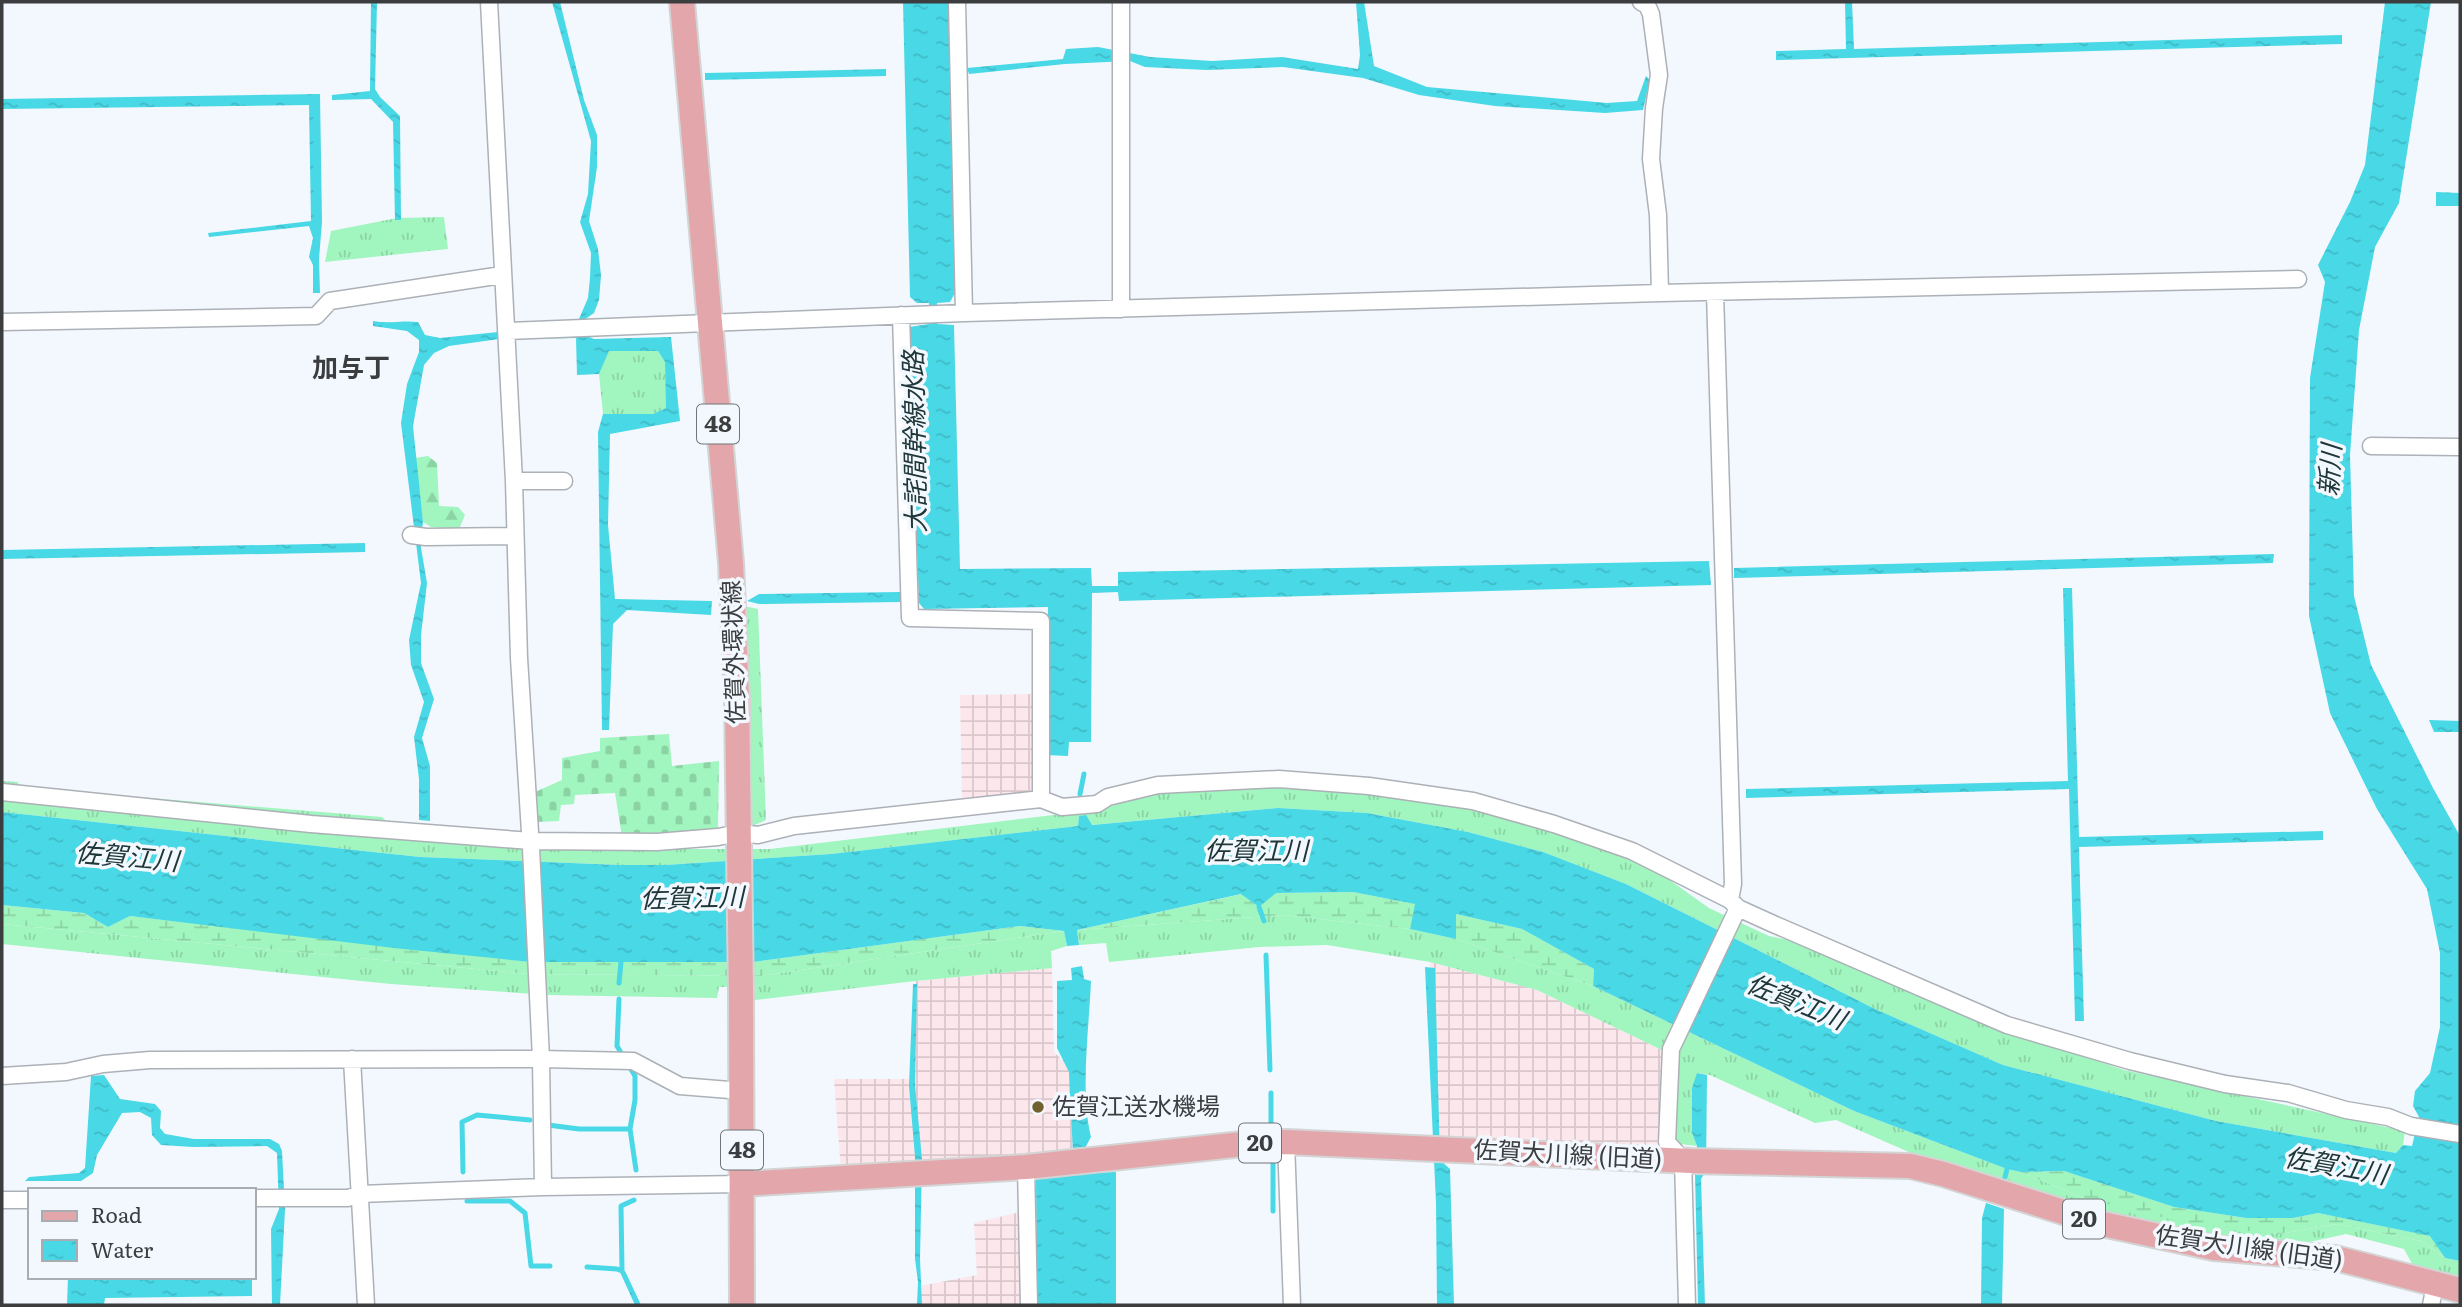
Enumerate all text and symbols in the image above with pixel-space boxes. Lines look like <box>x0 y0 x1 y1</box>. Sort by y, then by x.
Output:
district label: 加与丁 <box>312 346 390 385</box>
water label: 大詫間幹線水路 <box>891 349 934 533</box>
road number: 48 <box>697 404 739 444</box>
water label: 新川 <box>2306 440 2349 497</box>
street label: 佐賀外環状線 <box>711 580 752 725</box>
water label: 佐賀江川 <box>1204 829 1311 868</box>
water label: 佐賀江川 <box>74 831 184 879</box>
water label: 佐賀江川 <box>640 875 747 916</box>
water label: 佐賀江川 <box>1741 962 1855 1038</box>
place label: 佐賀江送水機場 <box>1052 1087 1220 1122</box>
marker: 佐賀江送水機場 <box>1030 1099 1046 1115</box>
road number: 20 <box>1239 1124 1281 1162</box>
road number: 48 <box>721 1130 763 1170</box>
street label: 佐賀大川線 (旧道) <box>1473 1130 1663 1175</box>
water label: 佐賀江川 <box>2282 1135 2394 1192</box>
legend <box>28 1188 256 1279</box>
text: Road <box>91 1198 142 1229</box>
road number: 20 <box>2063 1200 2105 1238</box>
street label: 佐賀大川線 (旧道) <box>2153 1215 2345 1276</box>
text: Water <box>91 1233 153 1264</box>

